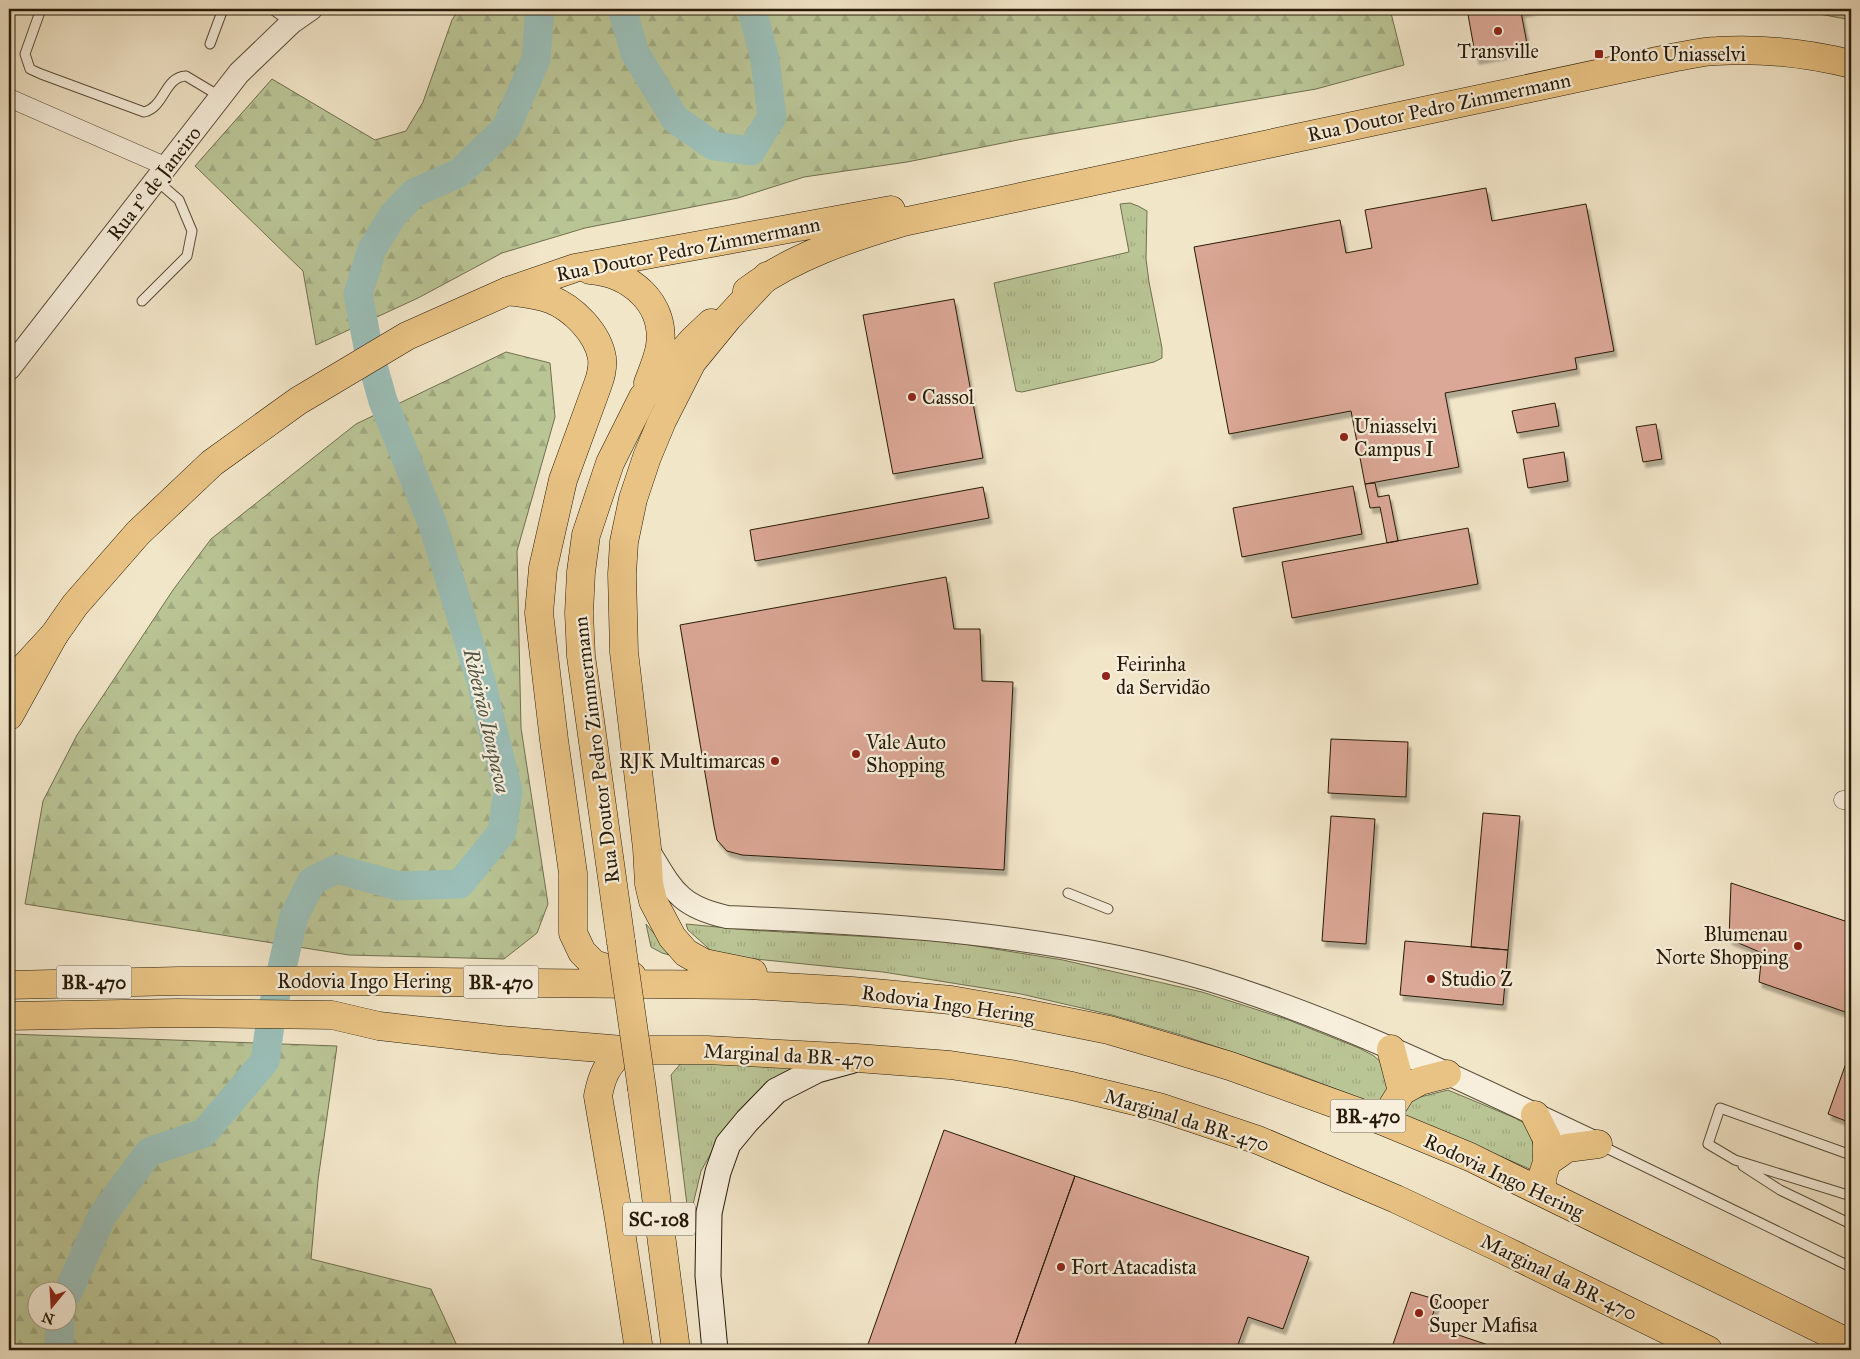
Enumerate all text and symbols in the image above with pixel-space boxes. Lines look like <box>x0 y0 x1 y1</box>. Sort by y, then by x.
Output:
marker: Transville <box>1492 25 1504 37</box>
place label: Transville <box>1457 39 1539 63</box>
place label: Ponto Uniasselvi <box>1609 42 1746 66</box>
marker: Ponto Uniasselvi <box>1593 48 1605 60</box>
street label: Rua Doutor Pedro Zimmermann <box>1305 67 1573 147</box>
street label: Rua 1º de Janeiro <box>102 121 207 245</box>
street label: Rua Doutor Pedro Zimmermann <box>554 212 822 286</box>
place label: Cassol <box>922 385 975 409</box>
marker: Cassol <box>906 391 918 403</box>
place label: Uniasselvi Campus I <box>1354 414 1438 461</box>
marker: Uniasselvi Campus I <box>1338 431 1350 443</box>
street label: Rua Doutor Pedro Zimmermann <box>568 615 624 885</box>
water label: Ribeirão Itoupava <box>457 645 516 796</box>
place label: Feirinha da Servidão <box>1116 652 1210 699</box>
marker: Feirinha da Servidão <box>1100 670 1112 682</box>
place label: Vale Auto Shopping <box>865 730 946 778</box>
marker: Vale Auto Shopping <box>850 748 862 760</box>
place label: RJK Multimarcas <box>619 749 765 774</box>
marker: RJK Multimarcas <box>769 755 781 767</box>
place label: Blumenau Norte Shopping <box>1656 922 1789 970</box>
marker: Blumenau Norte Shopping <box>1792 940 1804 952</box>
road number: BR-470 <box>56 966 132 999</box>
road number: BR-470 <box>464 966 538 999</box>
place label: Studio Z <box>1441 967 1513 991</box>
street label: Rodovia Ingo Hering <box>277 969 452 994</box>
marker: Studio Z <box>1425 973 1437 985</box>
street label: Rodovia Ingo Hering <box>860 980 1036 1029</box>
street label: Marginal da BR-470 <box>703 1039 875 1072</box>
street label: Marginal da BR-470 <box>1101 1084 1272 1157</box>
road number: BR-470 <box>1330 1100 1406 1132</box>
street label: Rodovia Ingo Hering <box>1420 1128 1589 1225</box>
road number: SC-108 <box>623 1202 695 1236</box>
street label: Marginal da BR-470 <box>1476 1229 1641 1326</box>
place label: Fort Atacadista <box>1071 1255 1197 1279</box>
marker: Fort Atacadista <box>1055 1261 1067 1273</box>
north arrow <box>28 1282 78 1332</box>
place label: Cooper Super Mafisa <box>1429 1290 1538 1337</box>
marker: Cooper Super Mafisa <box>1413 1307 1425 1319</box>
text: N <box>40 1308 56 1328</box>

